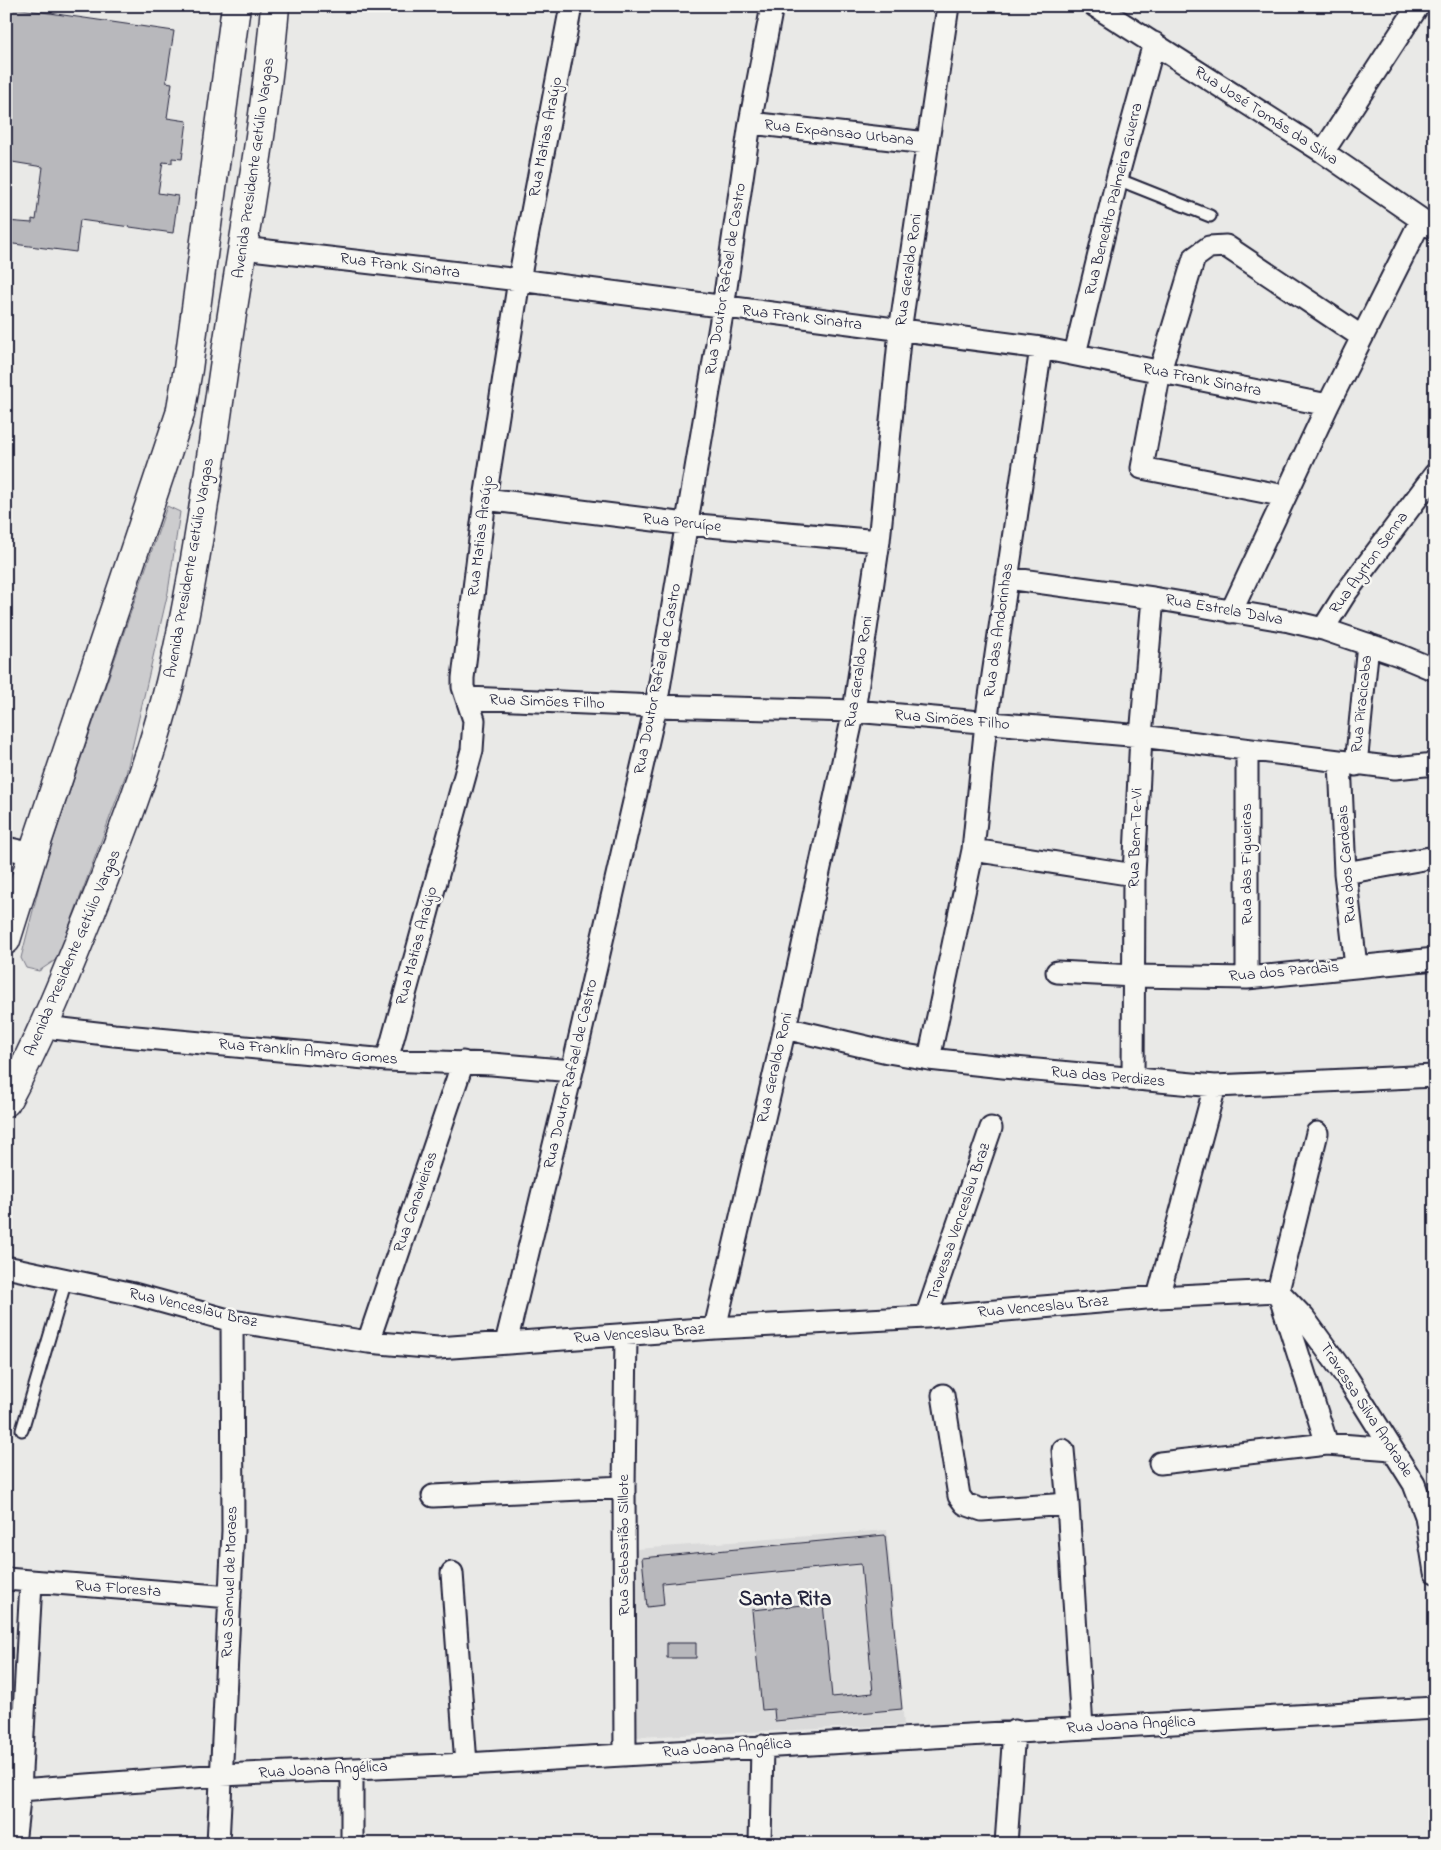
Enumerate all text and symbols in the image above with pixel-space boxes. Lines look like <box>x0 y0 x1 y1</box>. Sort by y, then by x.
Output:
street label: Avenida Presidente Getúlio Vargas <box>227 56 281 280</box>
street label: Rua José Tomás da Silva <box>1189 60 1343 172</box>
street label: Rua Matias Araújo <box>523 75 569 199</box>
street label: Rua Benedito Palmeira Guerra <box>1078 100 1150 298</box>
street label: Rua Expansao Urbana <box>763 113 915 153</box>
street label: Rua Doutor Rafael de Castro <box>699 181 753 377</box>
street label: Rua Geraldo Roni <box>889 212 929 328</box>
street label: Rua Frank Sinatra <box>339 247 461 285</box>
street label: Rua Frank Sinatra <box>741 299 863 337</box>
street label: Rua Frank Sinatra <box>1140 357 1264 403</box>
street label: Avenida Presidente Getúlio Vargas <box>159 456 221 680</box>
street label: Rua Matias Araújo <box>462 474 500 598</box>
street label: Rua Peruípe <box>642 507 723 539</box>
street label: Rua Ayrton Senna <box>1324 507 1414 619</box>
street label: Rua das Andorinhas <box>978 561 1020 699</box>
street label: Rua Doutor Rafael de Castro <box>628 581 688 777</box>
street label: Rua Estrela Dalva <box>1163 588 1285 632</box>
street label: Rua Geraldo Roni <box>838 614 880 730</box>
street label: Rua Piracicaba <box>1345 654 1379 754</box>
street label: Rua Simões Filho <box>489 688 605 716</box>
street label: Rua Simões Filho <box>893 703 1011 737</box>
street label: Rua Bem-Te-Vi <box>1122 787 1150 889</box>
street label: Rua das Figueiras <box>1235 803 1259 925</box>
street label: Rua dos Cardeais <box>1331 804 1363 924</box>
street label: Avenida Presidente Getúlio Vargas <box>18 846 128 1060</box>
street label: Rua Matias Araújo <box>390 884 444 1008</box>
street label: Rua dos Pardais <box>1228 955 1340 989</box>
street label: Rua Doutor Rafael de Castro <box>537 977 605 1171</box>
street label: Rua Geraldo Roni <box>751 1010 799 1126</box>
street label: Rua Franklin Amaro Gomes <box>217 1032 399 1072</box>
street label: Rua das Perdizes <box>1050 1060 1166 1094</box>
street label: Travessa Venceslau Braz <box>921 1139 997 1304</box>
street label: Rua Canavieiras <box>387 1148 445 1256</box>
street label: Rua Venceslau Braz <box>126 1282 260 1335</box>
street label: Rua Venceslau Braz <box>977 1289 1110 1325</box>
street label: Rua Venceslau Braz <box>573 1317 706 1351</box>
street label: Travessa Silva Andrade <box>1313 1338 1419 1483</box>
street label: Rua Sebastião Sillote <box>612 1474 636 1616</box>
street label: Rua Samuel de Moraes <box>215 1506 245 1658</box>
street label: Rua Floresta <box>74 1574 162 1604</box>
district label: Santa Rita <box>739 1585 831 1615</box>
street label: Rua Joana Angélica <box>1066 1710 1196 1740</box>
street label: Rua Joana Angélica <box>662 1732 792 1764</box>
street label: Rua Joana Angélica <box>258 1755 388 1785</box>

